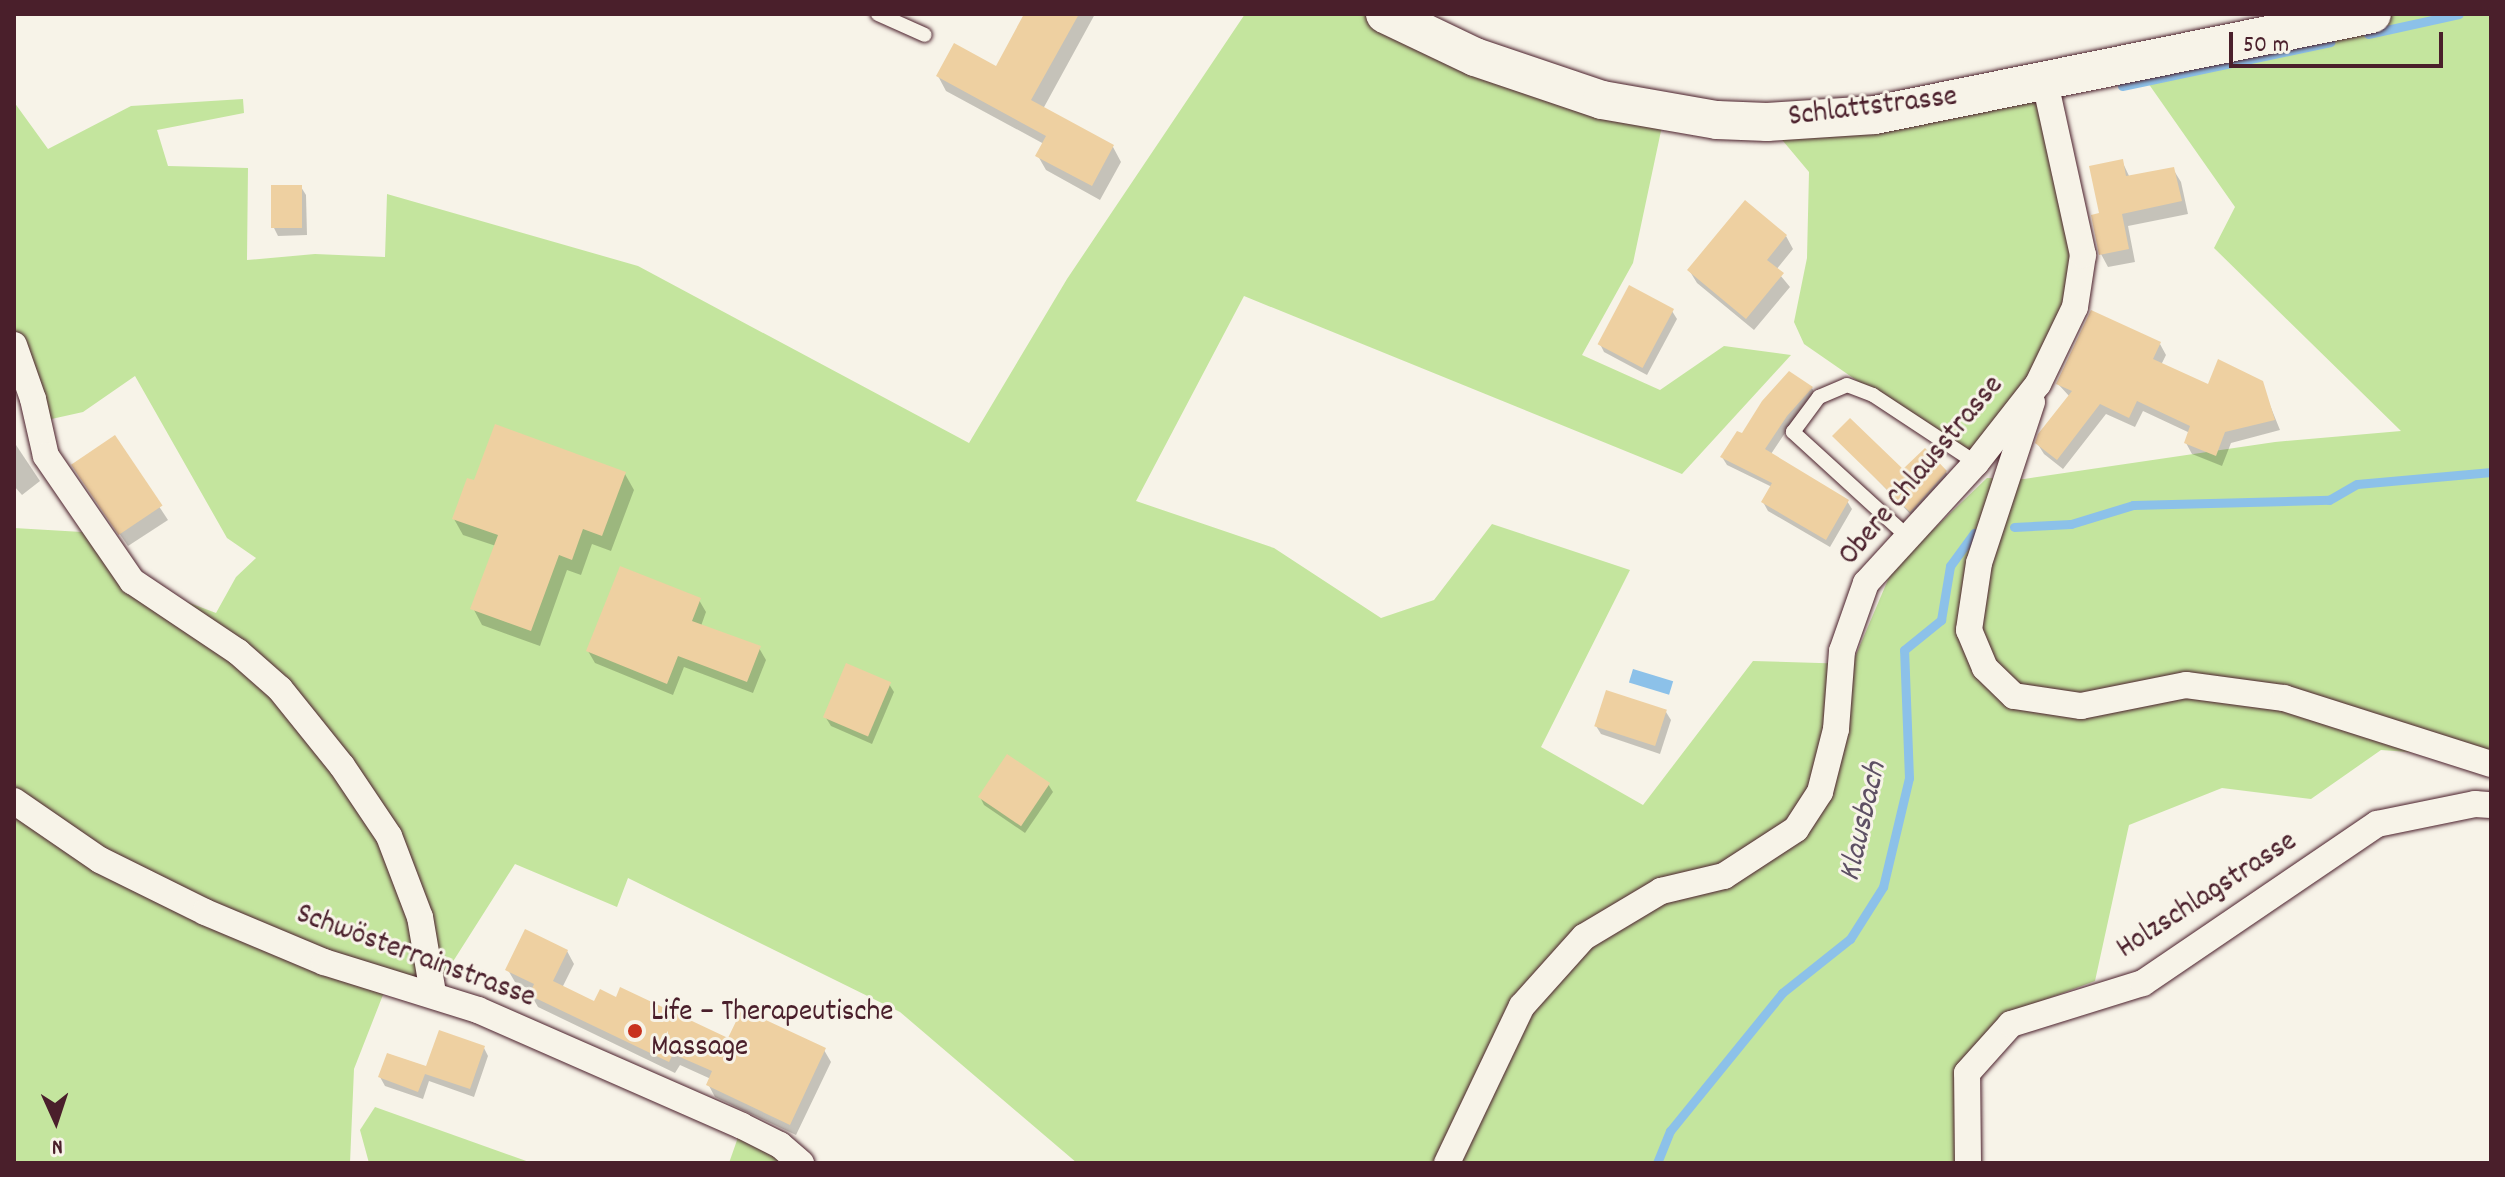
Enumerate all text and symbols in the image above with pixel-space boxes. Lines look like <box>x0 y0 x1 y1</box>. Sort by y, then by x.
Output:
scale bar <box>2233 16 2447 66</box>
text: 50 m <box>2243 29 2289 63</box>
street label: Schlattstrasse <box>1787 81 1959 137</box>
street label: Obere Chlausstrasse <box>1833 370 2013 574</box>
water label: Klausbach <box>1833 759 1897 885</box>
street label: Holzschlagstrasse <box>2111 825 2305 969</box>
street label: Schwösterrainstrasse <box>291 898 539 1018</box>
place label: Life – Therapeutische Massage <box>651 996 893 1066</box>
marker: Life – Therapeutische Massage <box>626 1022 644 1040</box>
north arrow <box>16 1081 96 1161</box>
text: N <box>51 1130 64 1161</box>

